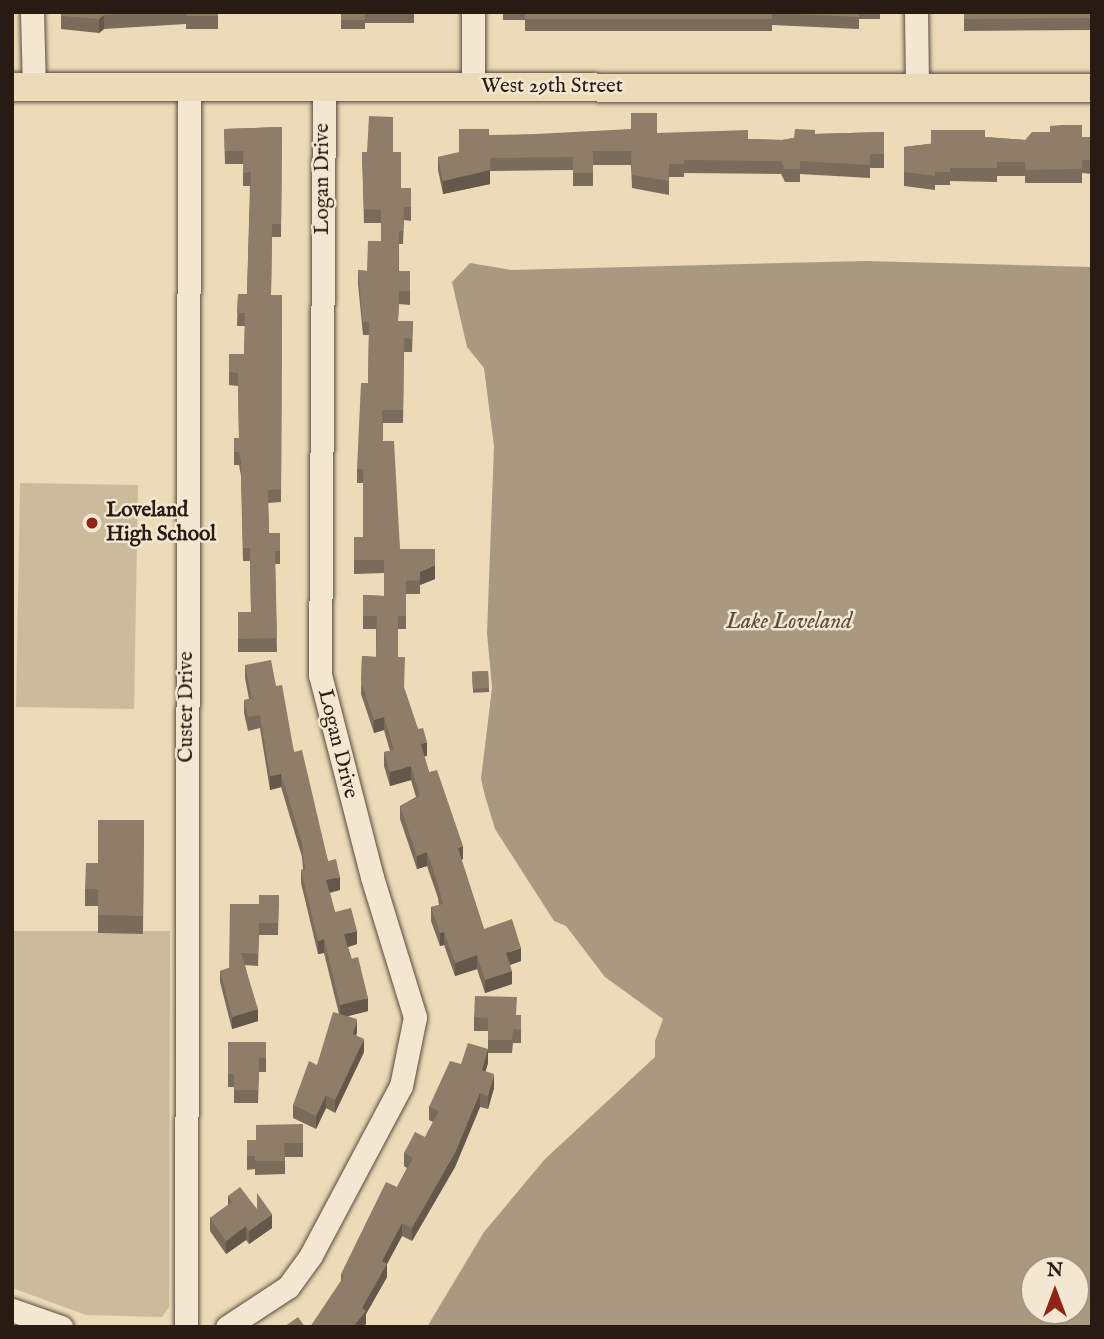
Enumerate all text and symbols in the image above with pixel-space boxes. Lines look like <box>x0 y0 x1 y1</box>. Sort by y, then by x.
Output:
street label: West 29th Street <box>481 74 623 100</box>
street label: Logan Drive <box>310 123 336 235</box>
place label: Loveland High School <box>106 498 216 548</box>
marker: Loveland High School <box>84 515 100 531</box>
water label: Lake Loveland <box>726 608 852 636</box>
street label: Custer Drive <box>174 651 200 763</box>
street label: Logan Drive <box>311 687 363 801</box>
north arrow <box>1020 1255 1090 1325</box>
text: N <box>1047 1259 1063 1283</box>

